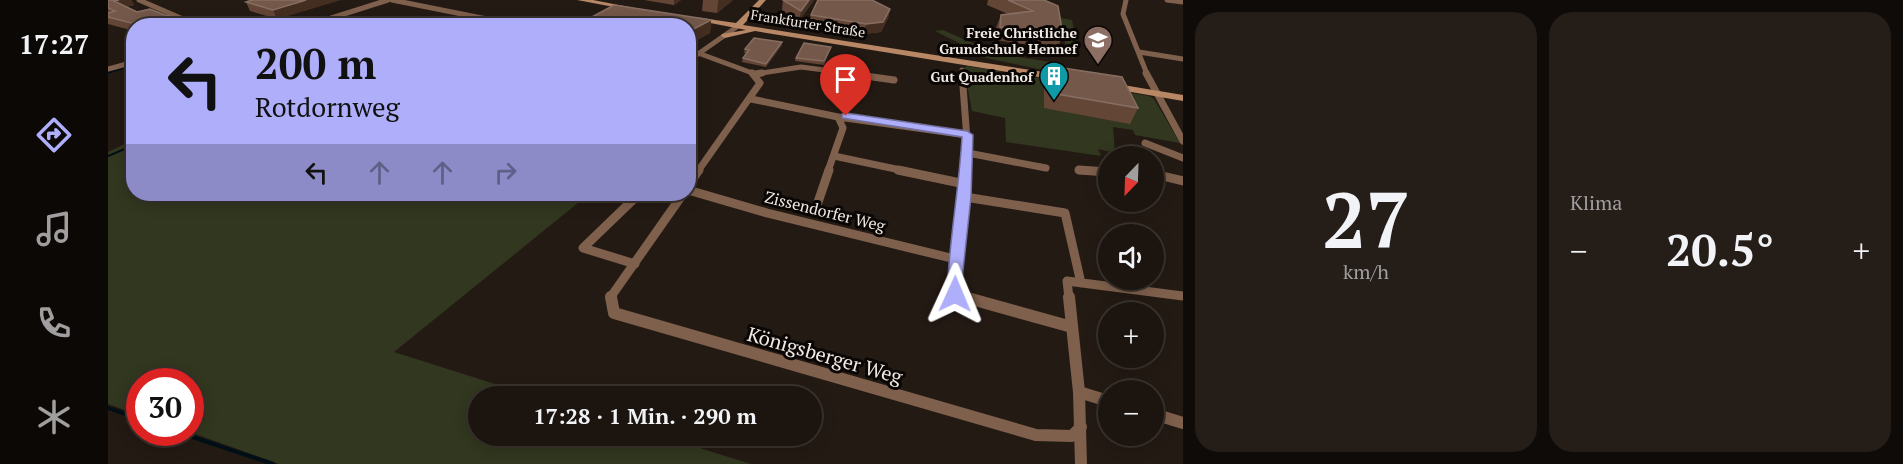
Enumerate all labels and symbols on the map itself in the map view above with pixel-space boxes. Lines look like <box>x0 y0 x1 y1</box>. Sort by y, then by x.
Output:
street label: Frankfurter Straße <box>749 5 867 41</box>
place label: Freie Christliche Grundschule Hennef <box>939 23 1079 58</box>
school or university icon: Freie Christliche Grundschule Hennef <box>1082 24 1114 66</box>
pin <box>820 54 871 116</box>
building icon: Gut Quadenhof <box>1038 60 1070 102</box>
place label: Gut Quadenhof <box>931 67 1035 86</box>
north arrow <box>1098 146 1164 212</box>
street label: Zissendorfer Weg <box>762 185 888 237</box>
position arrow <box>923 262 987 326</box>
street label: Königsberger Weg <box>744 320 906 390</box>
speed limit sign: 30 <box>126 368 204 446</box>

